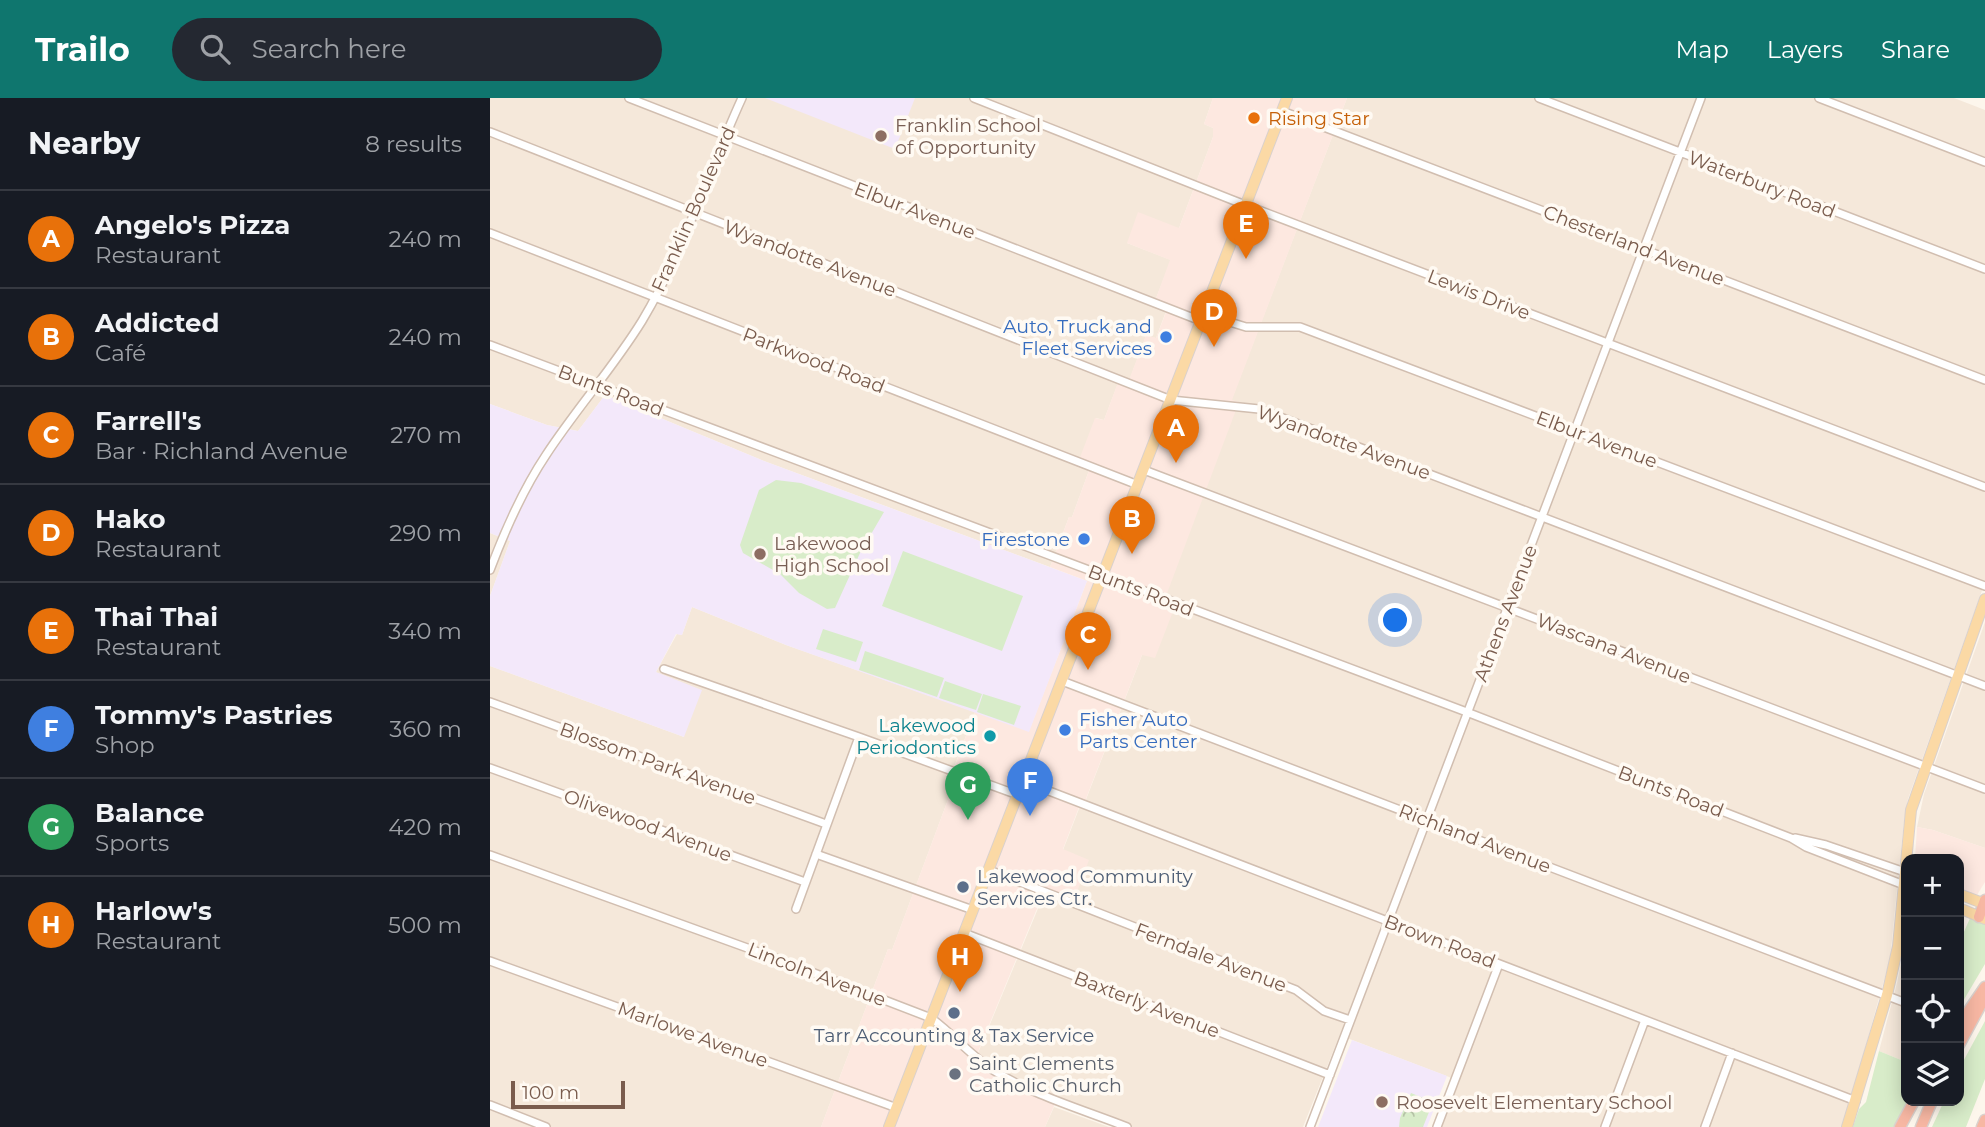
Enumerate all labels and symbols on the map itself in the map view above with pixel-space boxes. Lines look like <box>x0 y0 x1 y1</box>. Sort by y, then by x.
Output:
place label: Rising Star <box>1268 107 1370 130</box>
marker: Rising Star <box>1246 110 1262 126</box>
place label: Franklin School of Opportunity <box>895 114 1041 159</box>
street label: Franklin Boulevard <box>647 123 740 296</box>
marker: Franklin School of Opportunity <box>873 128 889 144</box>
street label: Waterbury Road <box>1685 146 1839 223</box>
street label: Elbur Avenue <box>851 177 979 244</box>
street label: Chesterland Avenue <box>1540 200 1728 291</box>
pin: E <box>1223 201 1269 259</box>
street label: Wyandotte Avenue <box>720 215 899 302</box>
street label: Lewis Drive <box>1424 264 1533 325</box>
pin: D <box>1191 289 1237 347</box>
place label: Auto, Truck and Fleet Services <box>1003 315 1152 360</box>
street label: Parkwood Road <box>739 323 888 398</box>
marker: Auto, Truck and Fleet Services <box>1158 329 1174 345</box>
street label: Bunts Road <box>555 360 667 421</box>
street label: Wyandotte Avenue <box>1254 400 1434 485</box>
pin: A <box>1153 405 1199 463</box>
street label: Elbur Avenue <box>1533 406 1661 473</box>
pin: B <box>1109 496 1155 554</box>
place label: Firestone <box>981 528 1070 551</box>
marker: Firestone <box>1076 531 1092 547</box>
place label: Lakewood High School <box>774 532 889 577</box>
street label: Athens Avenue <box>1469 542 1542 685</box>
marker: Lakewood High School <box>752 546 768 562</box>
street label: Bunts Road <box>1085 560 1197 621</box>
your location <box>1378 603 1412 637</box>
street label: Wascana Avenue <box>1534 608 1694 688</box>
pin: C <box>1065 612 1111 670</box>
place label: Fisher Auto Parts Center <box>1079 708 1197 753</box>
place label: Lakewood Periodontics <box>856 714 976 759</box>
street label: Blossom Park Avenue <box>557 717 759 810</box>
marker: Fisher Auto Parts Center <box>1057 722 1073 738</box>
marker: Lakewood Periodontics <box>982 728 998 744</box>
pin: F <box>1007 758 1053 816</box>
street label: Bunts Road <box>1615 761 1727 822</box>
pin: G <box>945 762 991 820</box>
street label: Olivewood Avenue <box>561 784 735 867</box>
street label: Richland Avenue <box>1396 799 1554 878</box>
place label: Lakewood Community Services Ctr. <box>977 865 1194 910</box>
marker: Lakewood Community Services Ctr. <box>955 879 971 895</box>
street label: Brown Road <box>1381 910 1499 973</box>
street label: Ferndale Avenue <box>1132 918 1290 997</box>
pin: H <box>937 934 983 992</box>
street label: Lincoln Avenue <box>744 938 889 1011</box>
street label: Baxterly Avenue <box>1071 966 1223 1043</box>
street label: Marlowe Avenue <box>615 997 771 1072</box>
marker: Tarr Accounting & Tax Service <box>946 1005 962 1021</box>
place label: Tarr Accounting & Tax Service <box>814 1024 1094 1047</box>
place label: Saint Clements Catholic Church <box>969 1052 1122 1097</box>
marker: Saint Clements Catholic Church <box>947 1066 963 1082</box>
scale bar <box>511 1078 625 1110</box>
place label: Roosevelt Elementary School <box>1396 1091 1672 1114</box>
marker: Roosevelt Elementary School <box>1374 1094 1390 1110</box>

